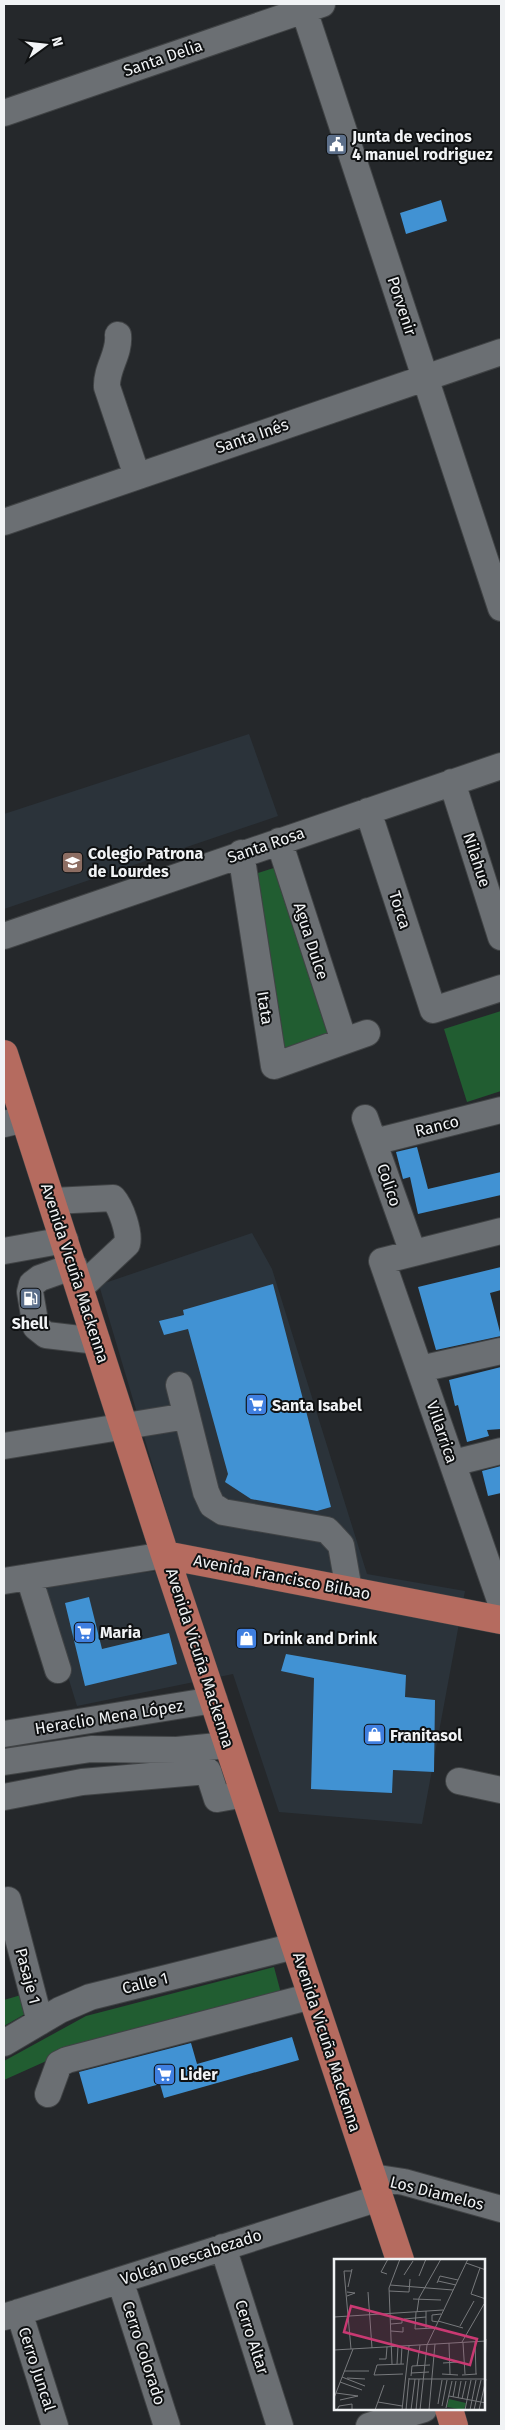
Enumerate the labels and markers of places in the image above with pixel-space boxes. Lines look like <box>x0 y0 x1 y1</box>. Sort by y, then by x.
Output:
place label: Junta de vecinos 4 manuel rodriguez <box>351 127 493 164</box>
public building icon: Junta de vecinos 4 manuel rodriguez <box>324 133 348 157</box>
place label: Colegio Patrona de Lourdes <box>88 844 203 881</box>
school or university icon: Colegio Patrona de Lourdes <box>60 850 84 874</box>
fuel station icon: Shell <box>18 1287 42 1311</box>
place label: Shell <box>12 1314 49 1333</box>
supermarket icon: Santa Isabel <box>244 1393 268 1417</box>
place label: Santa Isabel <box>272 1396 362 1415</box>
supermarket icon: Maria <box>72 1620 96 1644</box>
place label: Maria <box>100 1623 141 1642</box>
shop icon: Drink and Drink <box>235 1626 259 1650</box>
place label: Drink and Drink <box>263 1629 377 1648</box>
shop icon: Franitasol <box>362 1723 386 1747</box>
place label: Franitasol <box>390 1726 462 1745</box>
supermarket icon: Lider <box>152 2062 176 2086</box>
place label: Lider <box>180 2065 218 2084</box>

